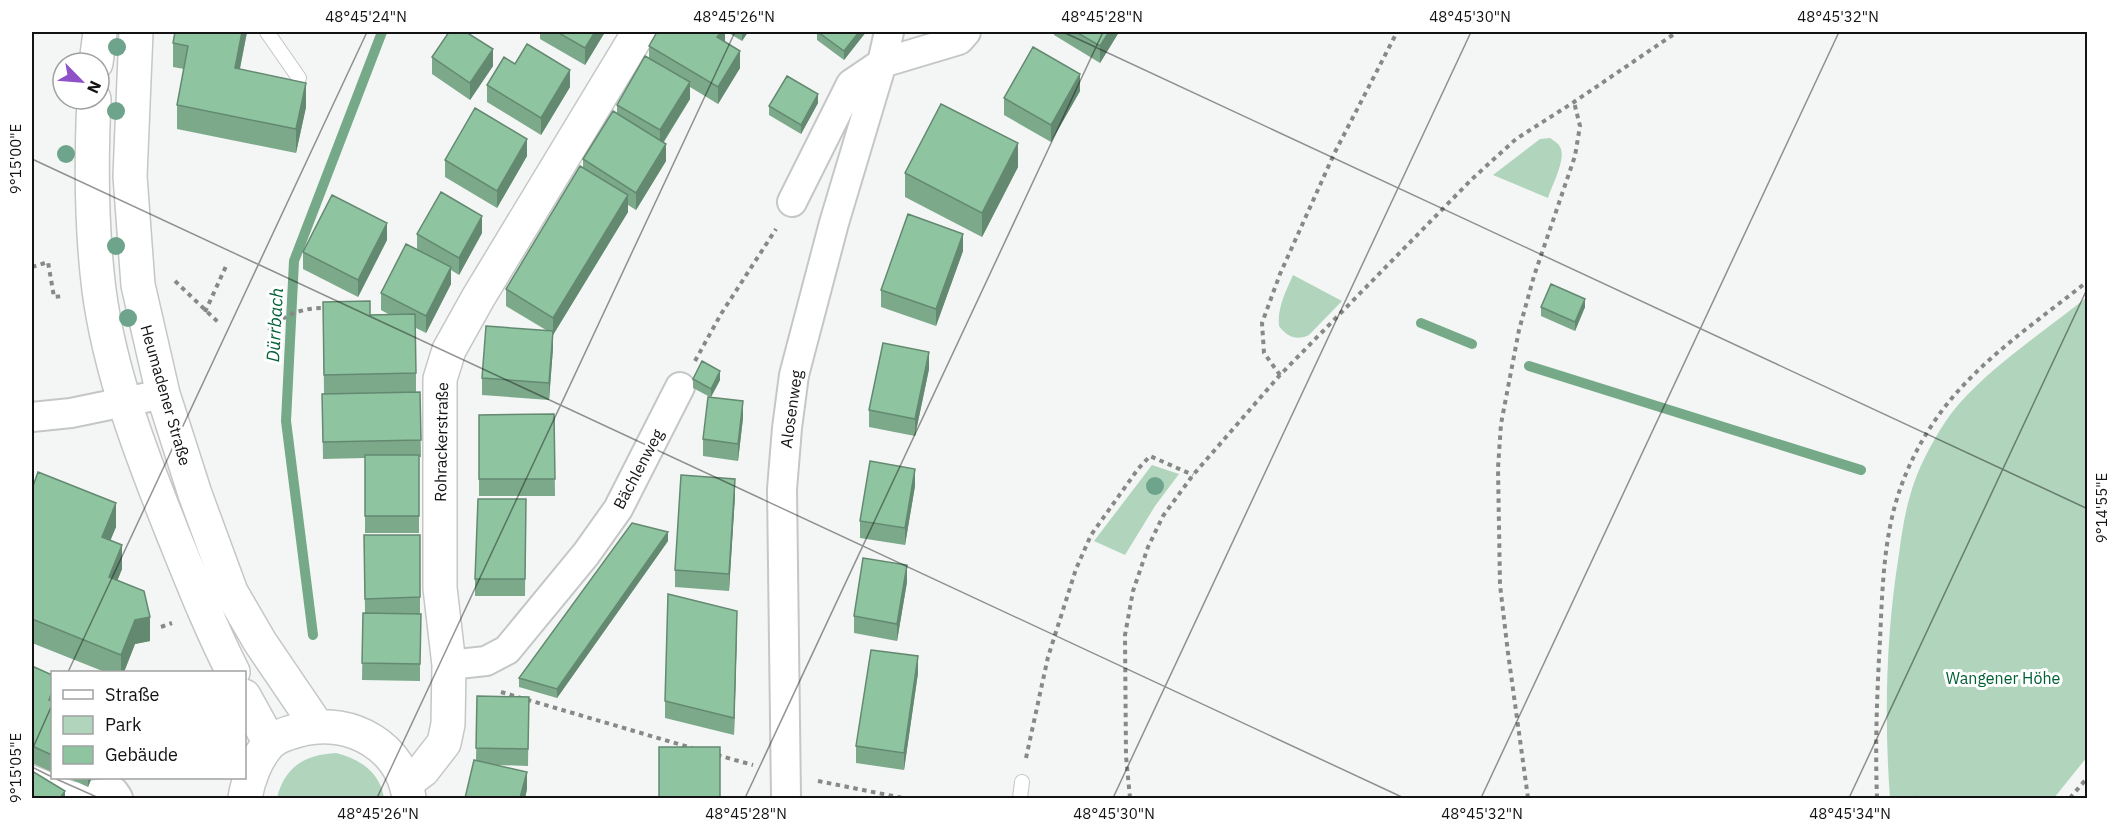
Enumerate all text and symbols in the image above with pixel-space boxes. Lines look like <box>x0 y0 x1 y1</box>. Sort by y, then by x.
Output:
text: 48°45'24"N <box>325 7 407 26</box>
text: 48°45'26"N <box>693 7 775 26</box>
text: 48°45'28"N <box>1061 7 1143 26</box>
text: 48°45'30"N <box>1429 7 1511 26</box>
text: 48°45'32"N <box>1797 7 1879 26</box>
north arrow <box>51 51 111 111</box>
text: N <box>83 78 106 97</box>
text: 9°15'00"E <box>6 124 25 194</box>
water label: Dürrbach <box>261 287 288 363</box>
street label: Heumadener Straße <box>136 322 196 468</box>
street label: Alosenweg <box>776 368 806 449</box>
street label: Rohrackerstraße <box>430 382 452 502</box>
street label: Bächlenweg <box>609 425 668 512</box>
text: 9°14'55"E <box>2092 473 2111 543</box>
park label: Wangener Höhe <box>1946 668 2060 688</box>
legend <box>51 671 246 779</box>
text: Straße <box>105 683 159 706</box>
text: Park <box>105 713 142 736</box>
text: 9°15'05"E <box>6 733 25 803</box>
text: Gebäude <box>105 743 178 766</box>
text: 48°45'26"N <box>337 804 419 823</box>
text: 48°45'28"N <box>705 804 787 823</box>
text: 48°45'30"N <box>1073 804 1155 823</box>
text: 48°45'32"N <box>1441 804 1523 823</box>
text: 48°45'34"N <box>1809 804 1891 823</box>

